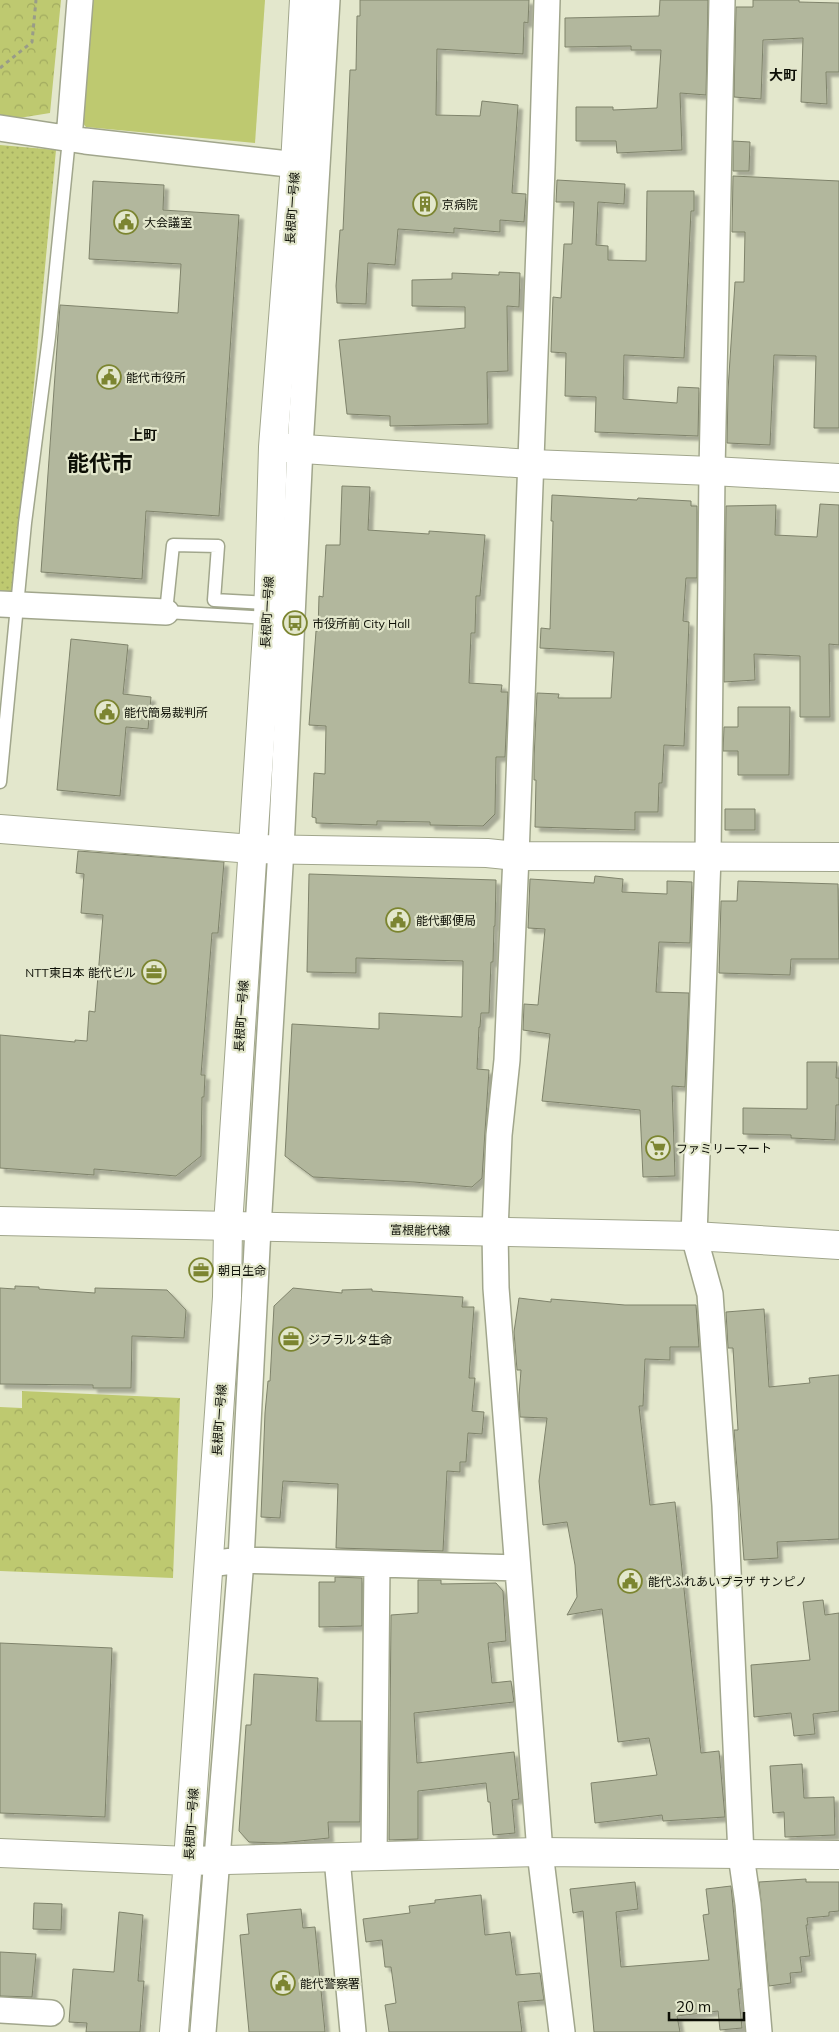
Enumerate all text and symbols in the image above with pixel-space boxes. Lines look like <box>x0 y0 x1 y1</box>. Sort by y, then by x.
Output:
district label: 大町 <box>769 66 797 84</box>
street label: 長根町一号線 <box>282 172 302 244</box>
building icon: 京病院 <box>412 191 438 217</box>
place label: 京病院 <box>442 197 478 212</box>
public building icon: 大会議室 <box>113 209 139 235</box>
place label: 大会議室 <box>144 215 192 230</box>
public building icon: 能代市役所 <box>96 364 122 390</box>
place label: 能代市役所 <box>126 370 186 385</box>
district label: 上町 <box>129 426 157 444</box>
district label: 能代市 <box>67 449 133 477</box>
street label: 長根町一号線 <box>258 576 276 648</box>
bus stop icon: 市役所前 City Hall <box>282 610 308 636</box>
place label: 市役所前 City Hall <box>312 616 410 631</box>
public building icon: 能代簡易裁判所 <box>94 699 120 725</box>
place label: 能代簡易裁判所 <box>124 705 208 720</box>
public building icon: 能代郵便局 <box>385 907 411 933</box>
place label: 能代郵便局 <box>416 913 476 928</box>
office icon: NTT東日本 能代ビル <box>141 959 167 985</box>
place label: NTT東日本 能代ビル <box>25 965 136 980</box>
street label: 長根町一号線 <box>231 980 251 1052</box>
supermarket icon: ファミリーマート <box>645 1135 671 1161</box>
place label: ファミリーマート <box>676 1141 772 1156</box>
street label: 富根能代線 <box>390 1222 450 1238</box>
office icon: 朝日生命 <box>188 1257 214 1283</box>
place label: 朝日生命 <box>218 1263 266 1278</box>
office icon: ジブラルタ生命 <box>278 1326 304 1352</box>
place label: ジブラルタ生命 <box>308 1332 392 1347</box>
street label: 長根町一号線 <box>209 1384 229 1456</box>
public building icon: 能代ふれあいプラザ サンピノ <box>617 1568 643 1594</box>
place label: 能代ふれあいプラザ サンピノ <box>648 1574 807 1589</box>
street label: 長根町一号線 <box>181 1788 201 1860</box>
public building icon: 能代警察署 <box>270 1970 296 1996</box>
place label: 能代警察署 <box>300 1976 360 1991</box>
scale bar <box>669 1990 744 2022</box>
text: 20 m <box>676 1997 711 2016</box>

